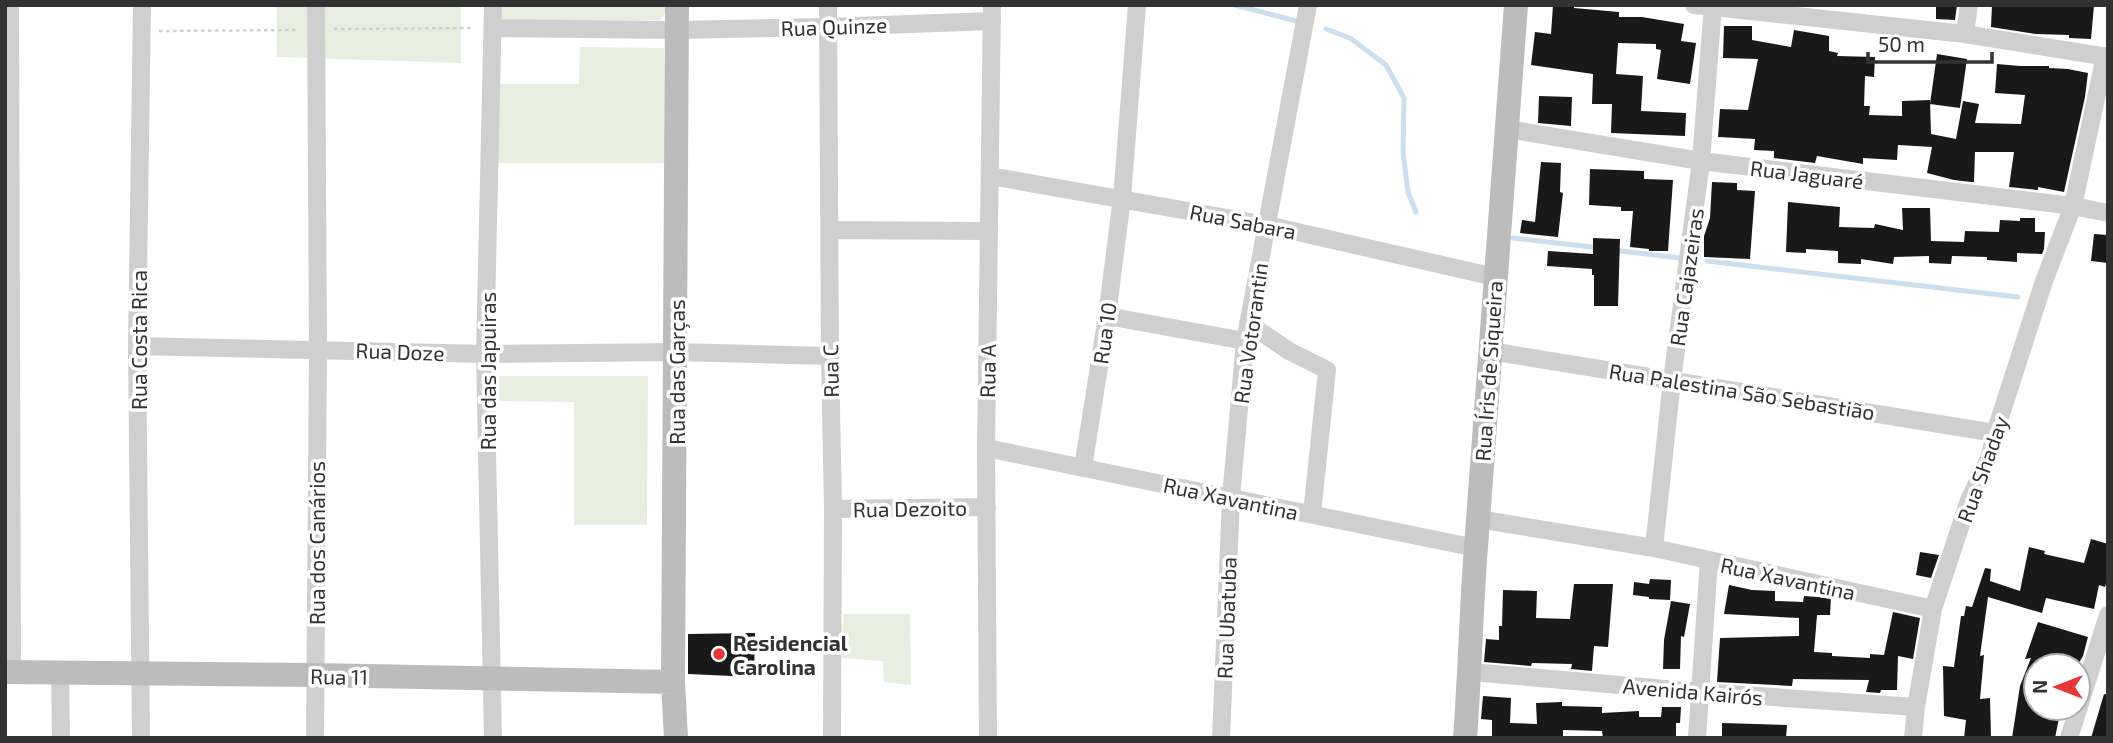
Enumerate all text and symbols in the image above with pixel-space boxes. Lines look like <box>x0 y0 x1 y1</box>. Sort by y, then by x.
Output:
street label: Rua Quinze <box>780 12 888 41</box>
scale bar <box>1868 21 1992 65</box>
text: 50 m <box>1878 31 1925 56</box>
street label: Rua Jaguaré <box>1749 155 1865 193</box>
street label: Rua Sabara <box>1188 198 1298 244</box>
street label: Rua Cajazeiras <box>1664 206 1709 348</box>
street label: Rua Votorantin <box>1228 261 1272 405</box>
street label: Rua Costa Rica <box>126 270 151 410</box>
street label: Rua Íris de Siqueira <box>1469 280 1507 462</box>
street label: Rua das Japuiras <box>475 292 500 450</box>
street label: Rua das Garças <box>664 299 691 445</box>
street label: Rua 10 <box>1087 300 1121 366</box>
street label: Rua Doze <box>355 337 445 365</box>
street label: Rua C <box>817 344 843 398</box>
street label: Rua A <box>974 344 1000 398</box>
street label: Rua Palestina São Sebastião <box>1607 358 1877 424</box>
street label: Rua Shaday <box>1951 412 2013 526</box>
street label: Rua dos Canários <box>304 461 329 625</box>
street label: Rua Xavantina <box>1161 472 1301 524</box>
street label: Rua Dezoito <box>853 495 967 521</box>
street label: Rua Xavantina <box>1718 552 1858 604</box>
street label: Rua Ubatuba <box>1211 557 1241 679</box>
place label: Residencial Carolina <box>733 630 848 679</box>
marker: Residencial Carolina <box>711 646 727 662</box>
north arrow <box>2022 652 2092 722</box>
street label: Rua 11 <box>310 663 368 689</box>
street label: Avenida Kairós <box>1622 672 1764 710</box>
text: N <box>2028 680 2051 694</box>

